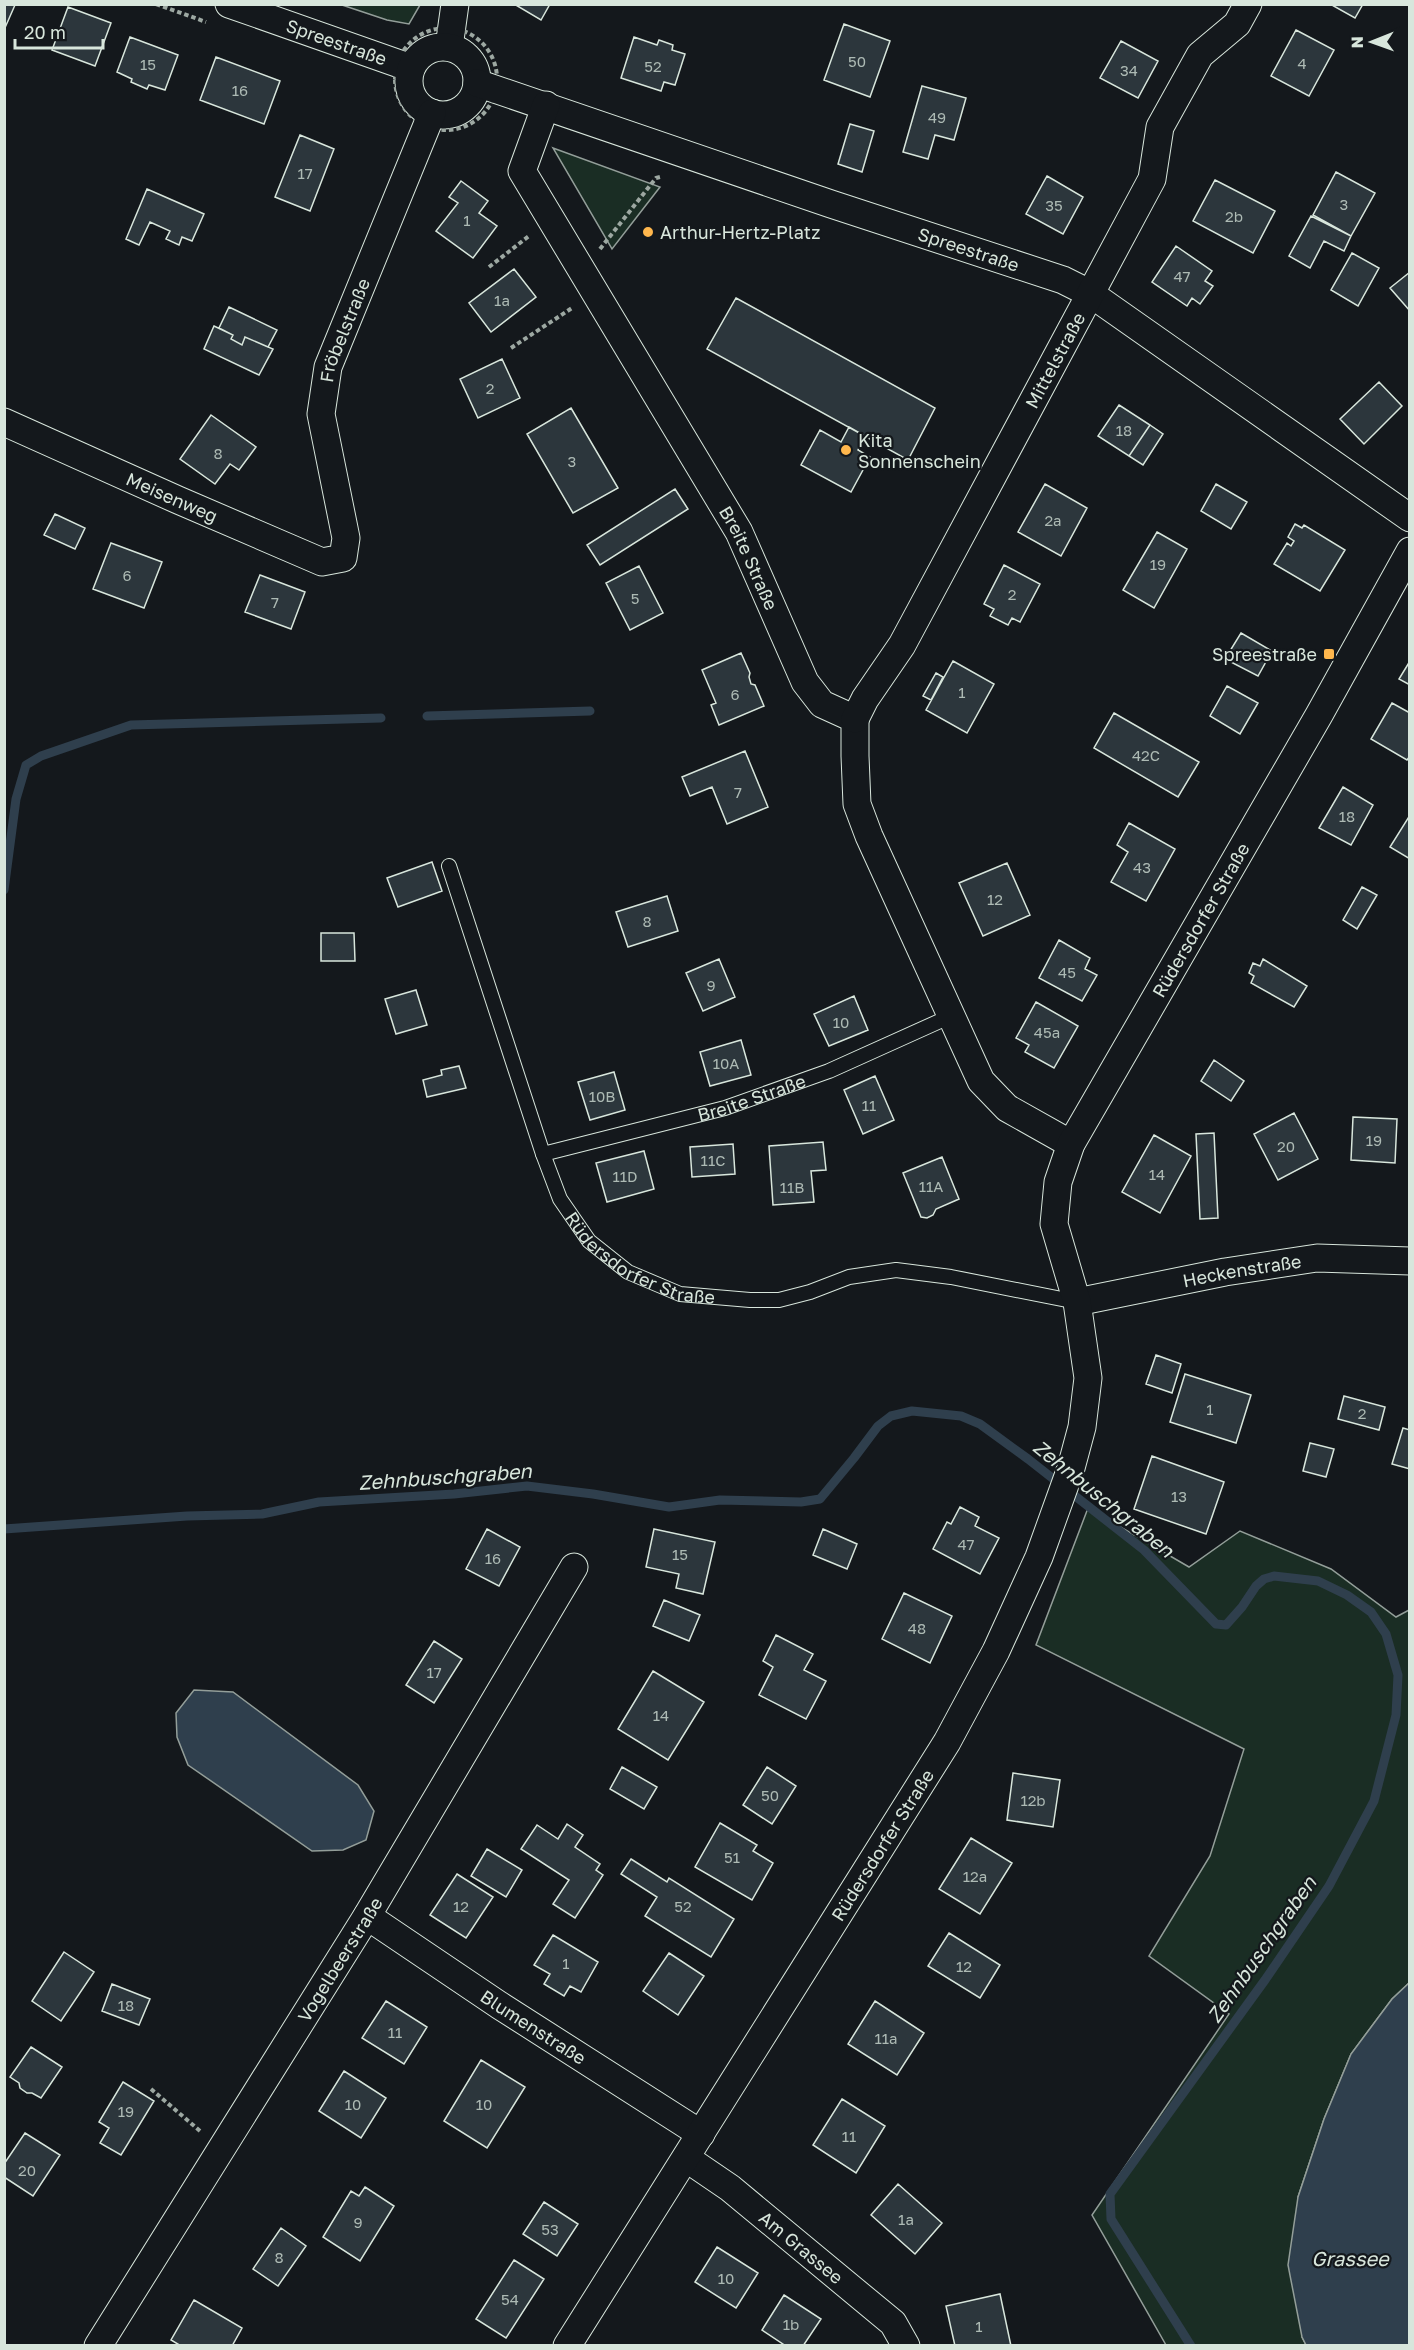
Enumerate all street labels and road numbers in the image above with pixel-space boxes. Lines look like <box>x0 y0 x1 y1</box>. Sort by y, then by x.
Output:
street label: Spreestraße <box>283 14 390 70</box>
street label: Spreestraße <box>915 222 1022 276</box>
street label: Fröbelstraße <box>315 275 374 384</box>
street label: Mittelstraße <box>1020 309 1089 412</box>
street label: Meisenweg <box>123 467 221 527</box>
street label: Breite Straße <box>715 502 783 613</box>
street label: Rüdersdorfer Straße <box>1147 839 1254 1001</box>
street label: Breite Straße <box>695 1069 808 1126</box>
street label: Rüdersdorfer Straße <box>561 1207 716 1308</box>
street label: Heckenstraße <box>1181 1250 1303 1291</box>
street label: Rüdersdorfer Straße <box>826 1765 938 1925</box>
street label: Vogelbeerstraße <box>293 1893 387 2026</box>
street label: Blumenstraße <box>477 1985 590 2069</box>
street label: Am Grassee <box>755 2206 848 2288</box>

